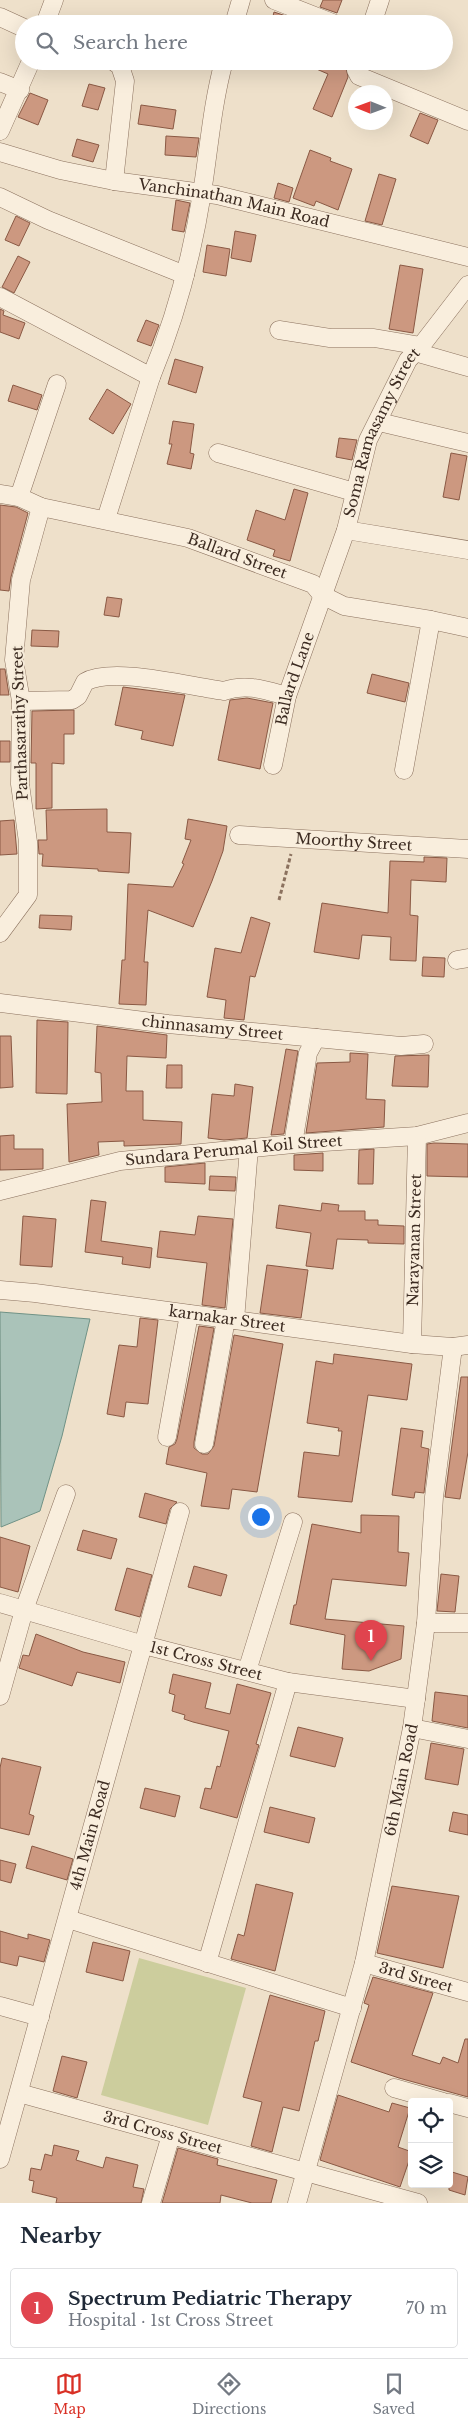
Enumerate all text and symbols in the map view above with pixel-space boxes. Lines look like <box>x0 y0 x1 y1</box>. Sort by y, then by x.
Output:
search box <box>15 15 453 70</box>
icon: search <box>33 29 61 57</box>
text: Search here <box>73 31 188 54</box>
north arrow <box>348 85 393 130</box>
street label: Vanchinathan Main Road <box>137 174 332 231</box>
street label: Soma Ramasamy Street <box>339 343 424 519</box>
street label: Ballard Street <box>185 529 290 583</box>
street label: Ballard Lane <box>271 629 318 727</box>
street label: Parthasarathy Street <box>7 645 32 801</box>
street label: Moorthy Street <box>295 828 413 855</box>
street label: chinnasamy Street <box>141 1011 284 1044</box>
street label: Sundara Perumal Koil Street <box>124 1131 343 1169</box>
street label: Narayanan Street <box>403 1173 425 1307</box>
street label: karnakar Street <box>168 1301 287 1336</box>
your location <box>248 1504 274 1530</box>
pin: 1 <box>355 1620 387 1661</box>
street label: 1st Cross Street <box>148 1637 265 1684</box>
street label: 6th Main Road <box>380 1722 422 1838</box>
street label: 4th Main Road <box>65 1778 114 1892</box>
street label: 3rd Street <box>377 1958 456 1996</box>
map controls <box>408 2098 453 2188</box>
button: locate <box>408 2098 453 2143</box>
street label: 3rd Cross Street <box>101 2107 225 2158</box>
button: layers <box>408 2143 453 2188</box>
text: Nearby <box>20 2223 101 2249</box>
text: Spectrum Pediatric Therapy <box>68 2287 352 2310</box>
text: 1 <box>34 2298 40 2318</box>
text: 70 m <box>406 2298 447 2318</box>
text: Hospital · 1st Cross Street <box>68 2310 273 2330</box>
tab: Map <box>53 2370 86 2418</box>
tab: Directions <box>192 2370 266 2418</box>
tab: Saved <box>373 2370 415 2418</box>

